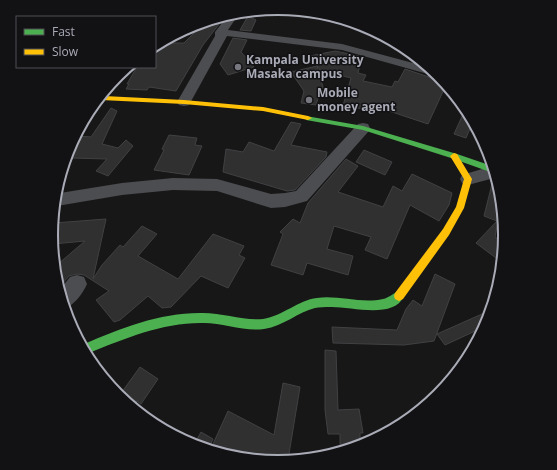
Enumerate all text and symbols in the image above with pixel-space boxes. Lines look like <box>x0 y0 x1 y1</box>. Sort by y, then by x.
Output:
legend <box>16 16 156 68</box>
text: Fast <box>52 23 75 40</box>
text: Slow <box>52 43 79 60</box>
place label: Kampala University Masaka campus <box>246 51 364 82</box>
marker: Kampala University Masaka campus <box>233 62 243 72</box>
place label: Mobile money agent <box>317 84 395 115</box>
marker: Mobile money agent <box>304 95 314 105</box>

